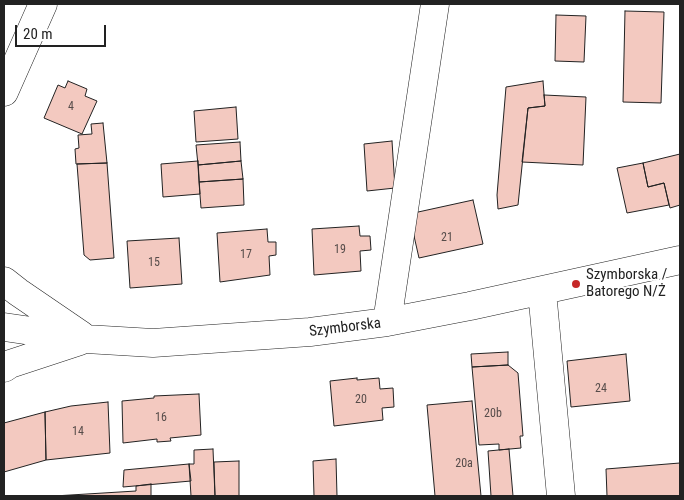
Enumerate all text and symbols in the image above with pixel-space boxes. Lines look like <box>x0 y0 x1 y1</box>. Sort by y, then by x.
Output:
scale bar <box>18 15 109 47</box>
text: 20 m <box>23 25 53 43</box>
house number: 4 <box>68 100 74 114</box>
house number: 21 <box>441 231 453 245</box>
house number: 19 <box>334 243 346 257</box>
house number: 17 <box>240 248 252 262</box>
house number: 15 <box>148 256 160 270</box>
place label: Szymborska / Batorego N/Ż <box>586 266 667 301</box>
marker: Szymborska / Batorego N/Ż <box>570 278 582 290</box>
street label: Szymborska <box>308 315 382 341</box>
house number: 24 <box>595 382 607 396</box>
house number: 20 <box>355 393 367 407</box>
house number: 20b <box>484 407 502 421</box>
house number: 16 <box>155 411 167 425</box>
house number: 14 <box>72 425 84 439</box>
house number: 20a <box>455 457 473 471</box>

